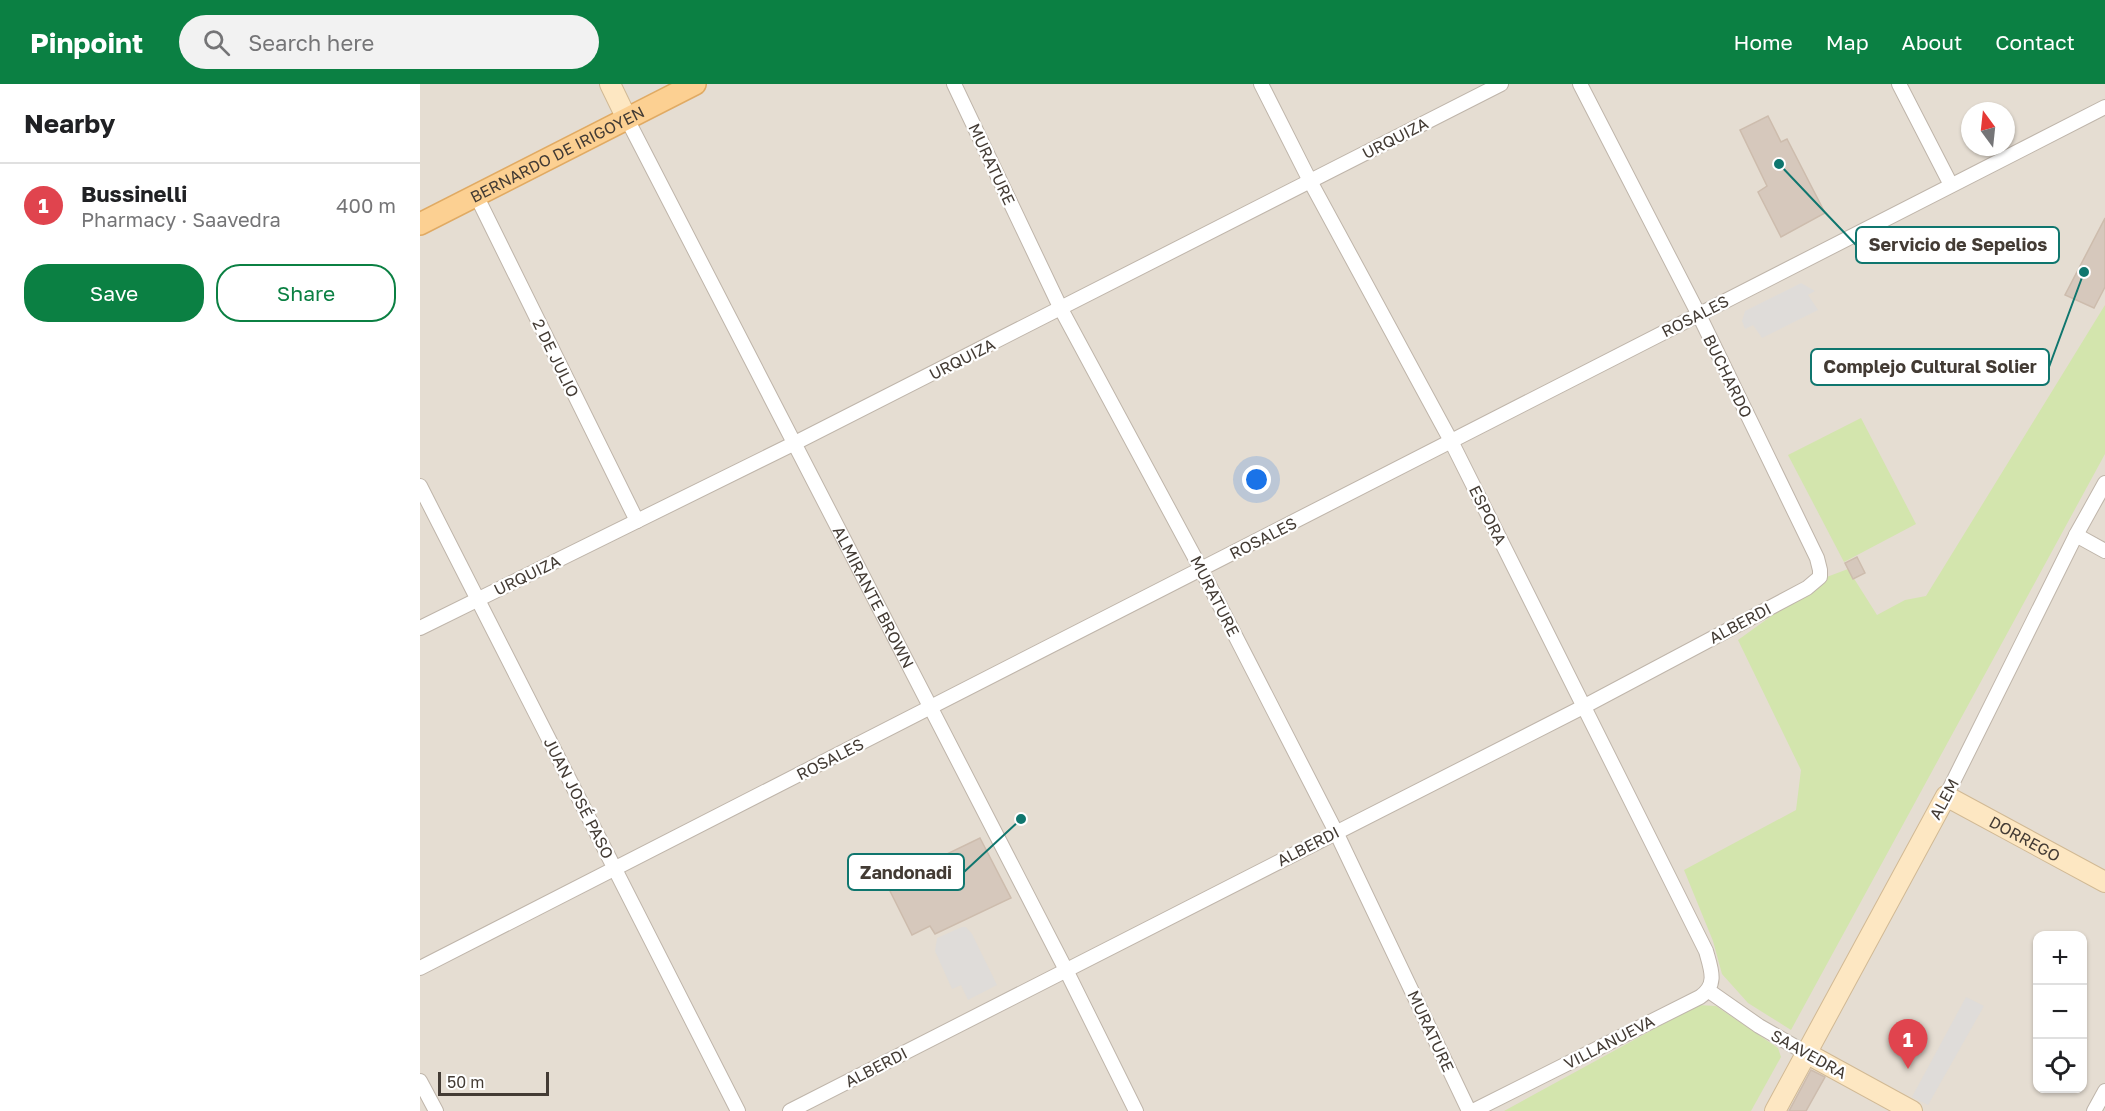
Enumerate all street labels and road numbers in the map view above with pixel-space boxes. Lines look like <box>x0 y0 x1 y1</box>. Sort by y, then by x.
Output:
street label: BERNARDO DE IRIGOYEN <box>467 101 648 207</box>
street label: URQUIZA <box>1359 113 1432 163</box>
street label: MURATURE <box>964 120 1020 208</box>
street label: ROSALES <box>1658 291 1732 341</box>
street label: 2 DE JULIO <box>528 316 584 400</box>
street label: BUCHARDO <box>1699 331 1757 421</box>
street label: URQUIZA <box>926 334 999 384</box>
street label: ESPORA <box>1465 482 1511 548</box>
street label: ROSALES <box>1226 513 1300 563</box>
street label: ALMIRANTE BROWN <box>829 523 919 671</box>
street label: URQUIZA <box>491 550 564 600</box>
street label: MURATURE <box>1186 552 1244 640</box>
street label: ALBERDI <box>1706 598 1774 648</box>
street label: JUAN JOSÉ PASO <box>540 734 618 862</box>
street label: ROSALES <box>793 734 867 784</box>
street label: ALEM <box>1925 775 1963 823</box>
street label: DORREGO <box>1986 811 2064 866</box>
street label: ALBERDI <box>1273 822 1343 870</box>
street label: MURATURE <box>1403 987 1459 1075</box>
street label: VILLANUEVA <box>1560 1011 1658 1073</box>
street label: SAAVEDRA <box>1768 1025 1851 1083</box>
street label: ALBERDI <box>841 1043 911 1091</box>

